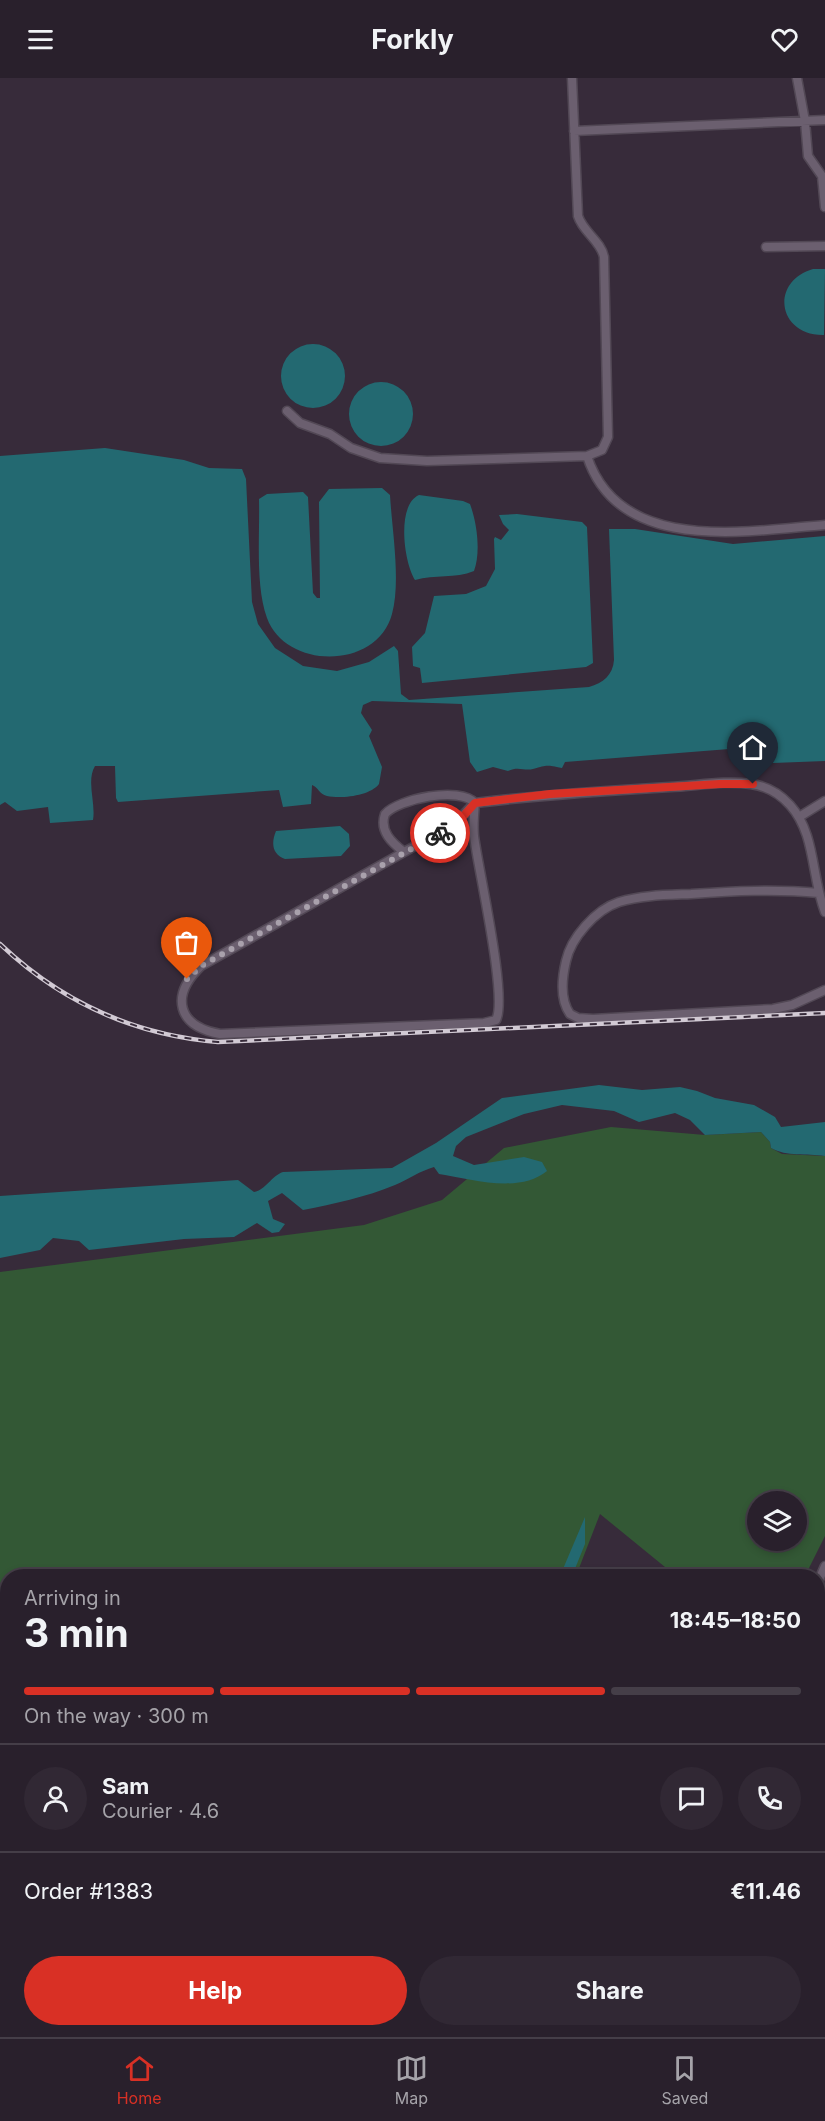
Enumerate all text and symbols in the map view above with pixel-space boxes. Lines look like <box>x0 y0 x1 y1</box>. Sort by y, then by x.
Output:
icon: menu <box>24 23 57 56</box>
text: Forkly <box>371 23 454 56</box>
icon: heart <box>768 23 801 56</box>
pin <box>727 722 778 784</box>
icon: home <box>736 731 769 764</box>
courier <box>410 803 470 863</box>
icon: bike <box>424 817 457 850</box>
pin <box>161 917 212 979</box>
icon: bag <box>170 926 203 959</box>
map controls <box>747 1491 807 1551</box>
button: layers <box>747 1491 807 1551</box>
text: Arriving in <box>24 1586 121 1610</box>
text: 18:45–18:50 <box>670 1607 801 1633</box>
text: 3 min <box>24 1609 129 1656</box>
text: On the way · 300 m <box>24 1704 209 1728</box>
button: person <box>24 1767 87 1830</box>
button: chat <box>660 1767 723 1830</box>
button: phone <box>738 1767 801 1830</box>
text: Sam <box>102 1773 149 1799</box>
text: Courier · 4.6 <box>102 1799 219 1823</box>
text: Order #1383 <box>24 1878 153 1904</box>
text: €11.46 <box>730 1878 801 1904</box>
button: Help <box>24 1956 407 2025</box>
button: Share <box>419 1956 801 2025</box>
tab: Home <box>117 2052 162 2108</box>
tab: Map <box>395 2052 428 2108</box>
tab: Saved <box>661 2052 708 2108</box>

